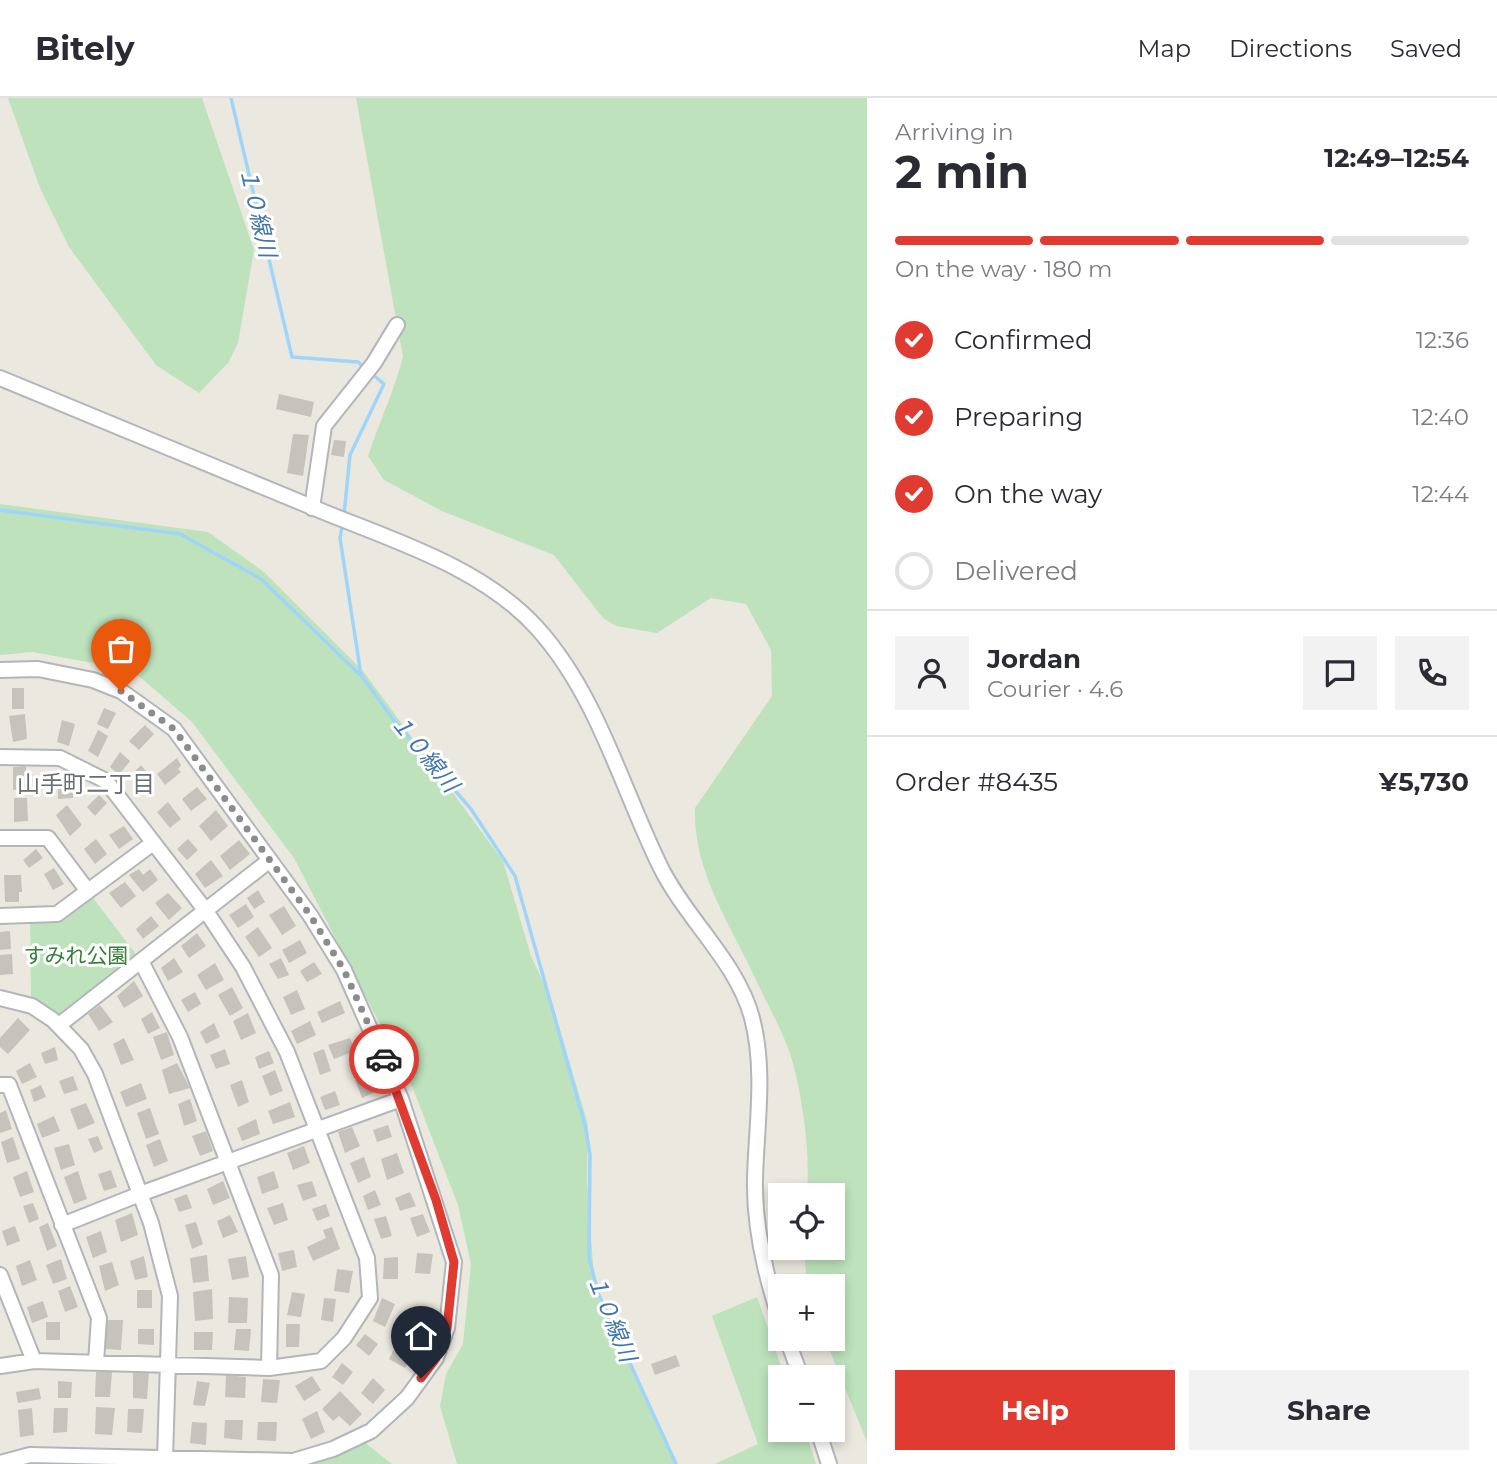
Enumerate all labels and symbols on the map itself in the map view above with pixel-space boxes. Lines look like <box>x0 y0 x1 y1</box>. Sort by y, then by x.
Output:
water label: １０線川 <box>234 164 283 263</box>
pin <box>91 619 151 691</box>
water label: １０線川 <box>385 708 467 800</box>
district label: 山手町二丁目 <box>17 770 155 798</box>
park label: すみれ公園 <box>24 943 129 968</box>
courier <box>349 1024 419 1094</box>
water label: １０線川 <box>582 1270 643 1369</box>
pin <box>391 1306 451 1378</box>

